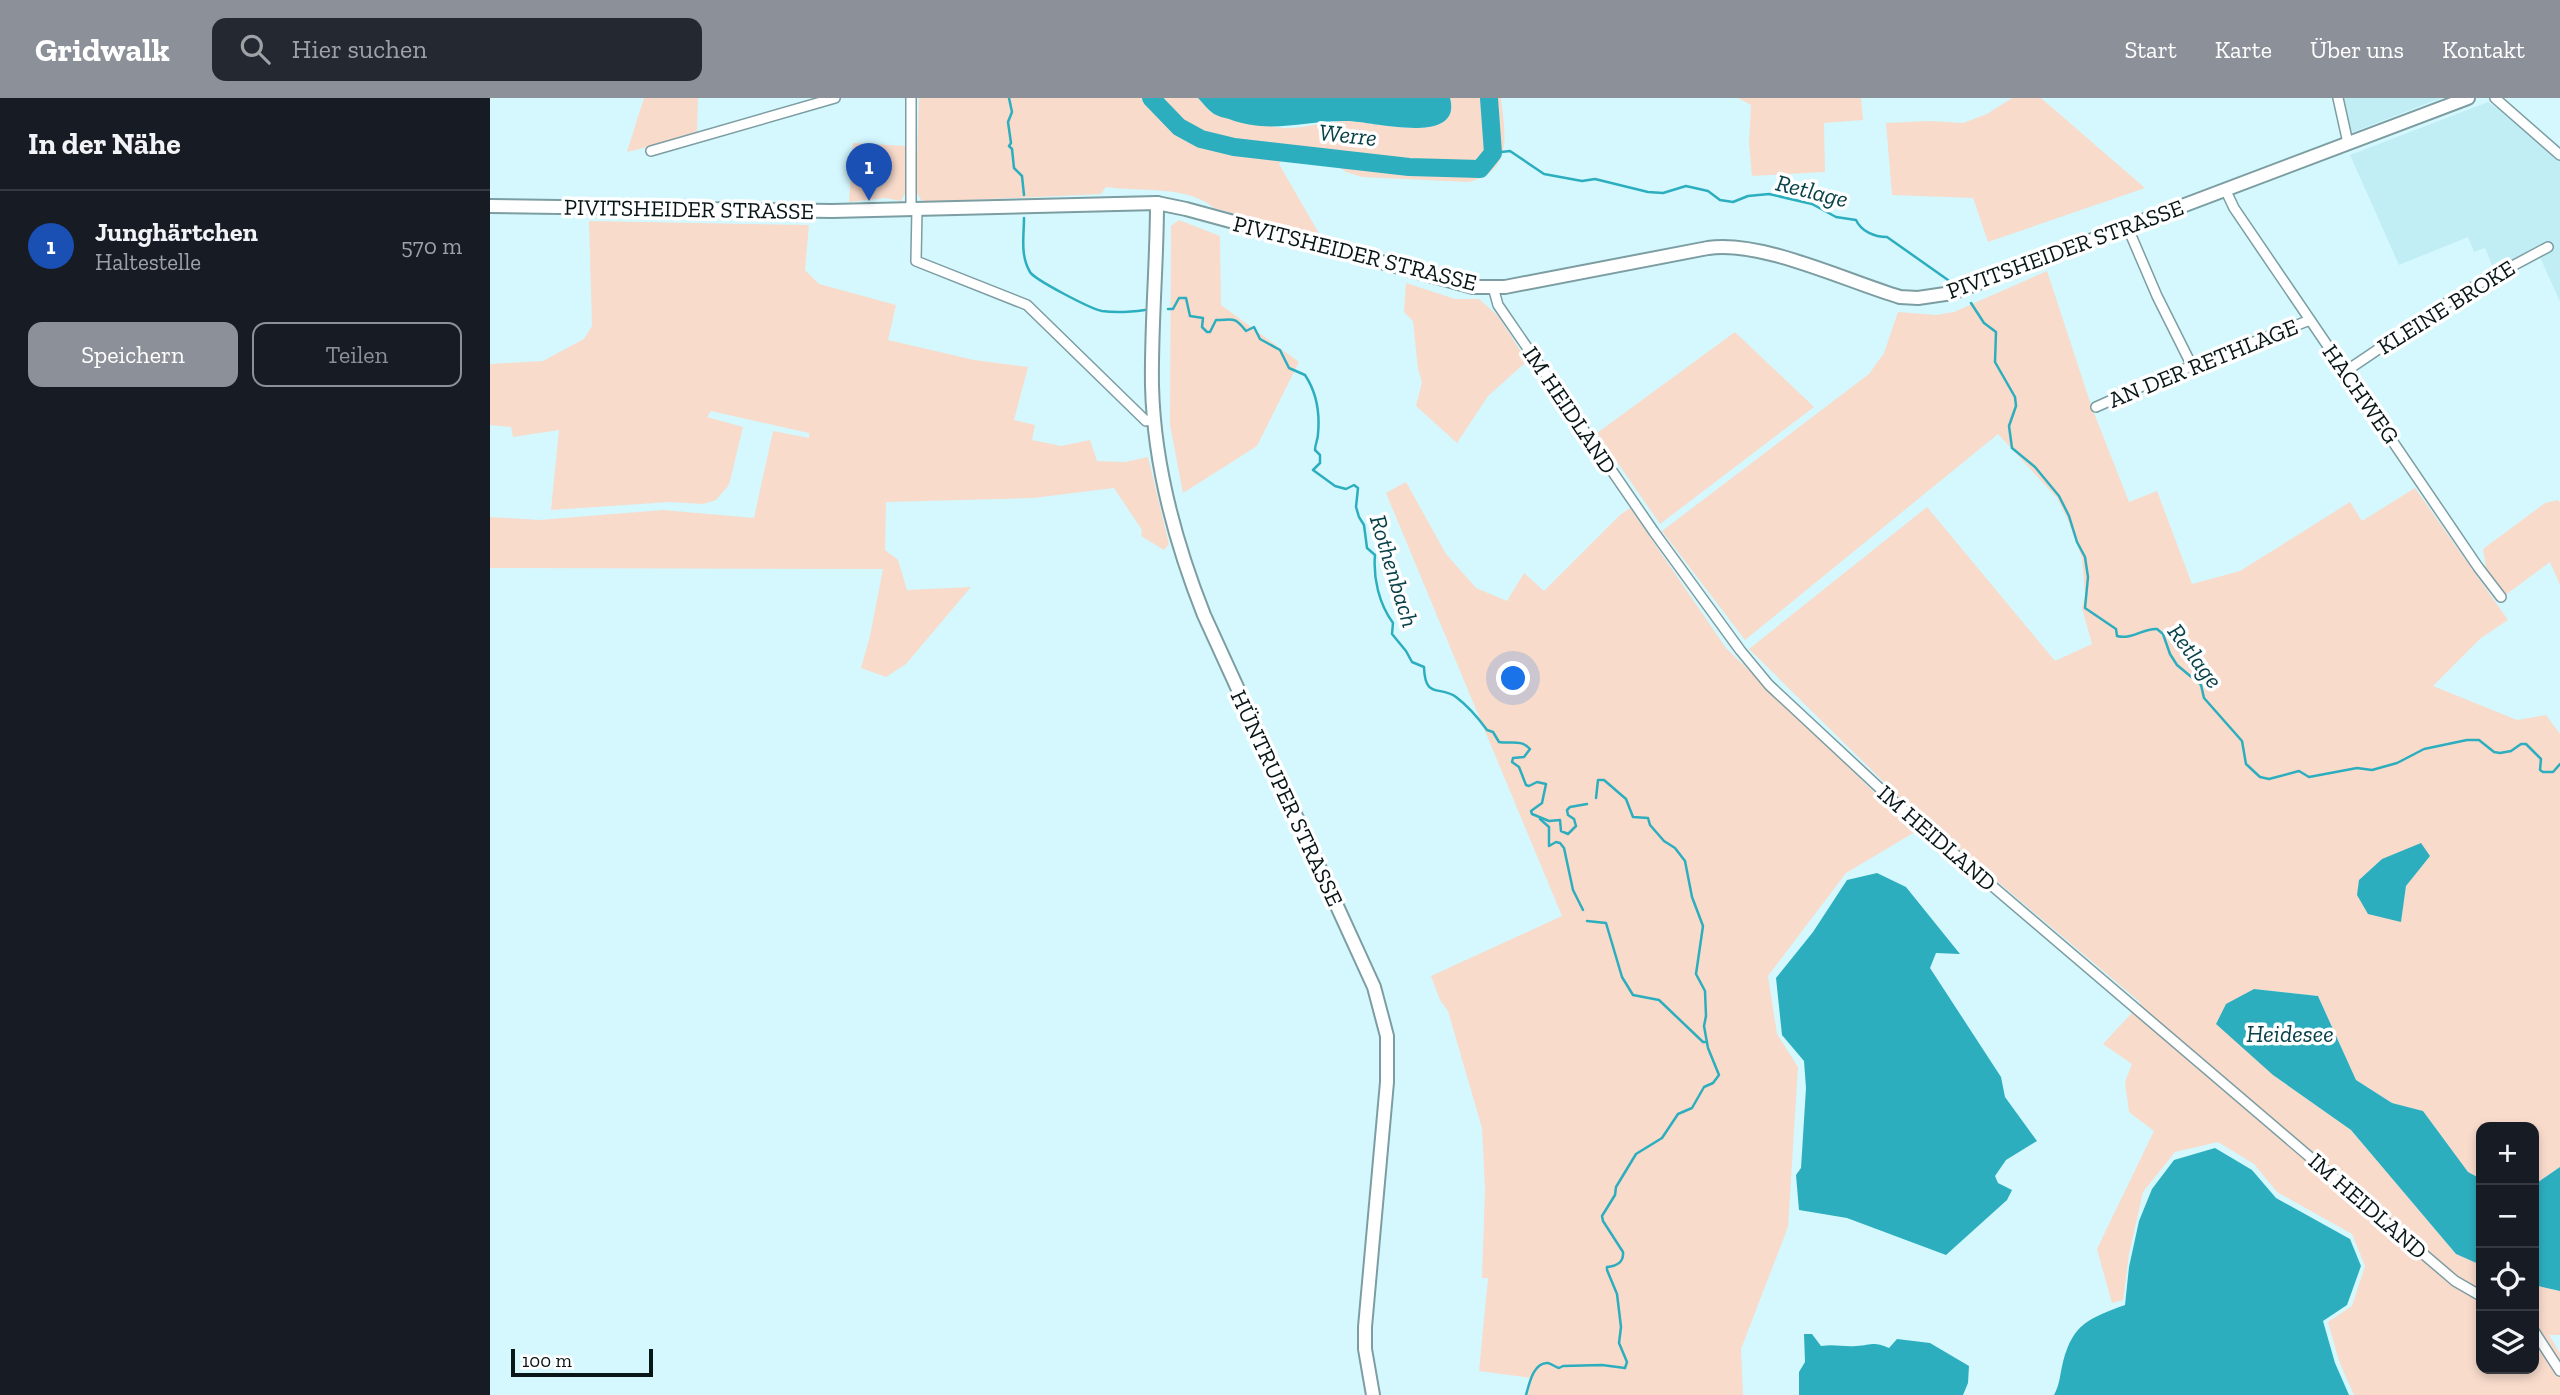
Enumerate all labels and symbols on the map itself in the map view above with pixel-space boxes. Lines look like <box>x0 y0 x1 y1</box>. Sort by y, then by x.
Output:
water label: Werre <box>1318 117 1378 152</box>
pin: 1 <box>846 143 892 201</box>
water label: Retlage <box>1773 168 1851 213</box>
street label: PIVITSHEIDER STRASSE <box>564 193 814 225</box>
street label: PIVITSHEIDER STRASSE <box>1943 193 2187 305</box>
street label: PIVITSHEIDER STRASSE <box>1230 209 1480 297</box>
street label: KLEINE BROKE <box>2372 254 2520 360</box>
street label: AN DER RETHLAGE <box>2104 312 2302 414</box>
street label: HACHWEG <box>2317 339 2405 449</box>
street label: IM HEIDLAND <box>1517 341 1623 479</box>
water label: Rothenbach <box>1364 511 1425 631</box>
water label: Retlage <box>2162 618 2229 694</box>
your location <box>1496 661 1530 695</box>
street label: HÜNTRUPER STRASSE <box>1225 686 1349 910</box>
street label: IM HEIDLAND <box>1872 779 2002 897</box>
water label: Heidesee <box>2246 1019 2334 1048</box>
street label: IM HEIDLAND <box>2303 1147 2433 1265</box>
scale bar <box>511 1346 653 1378</box>

